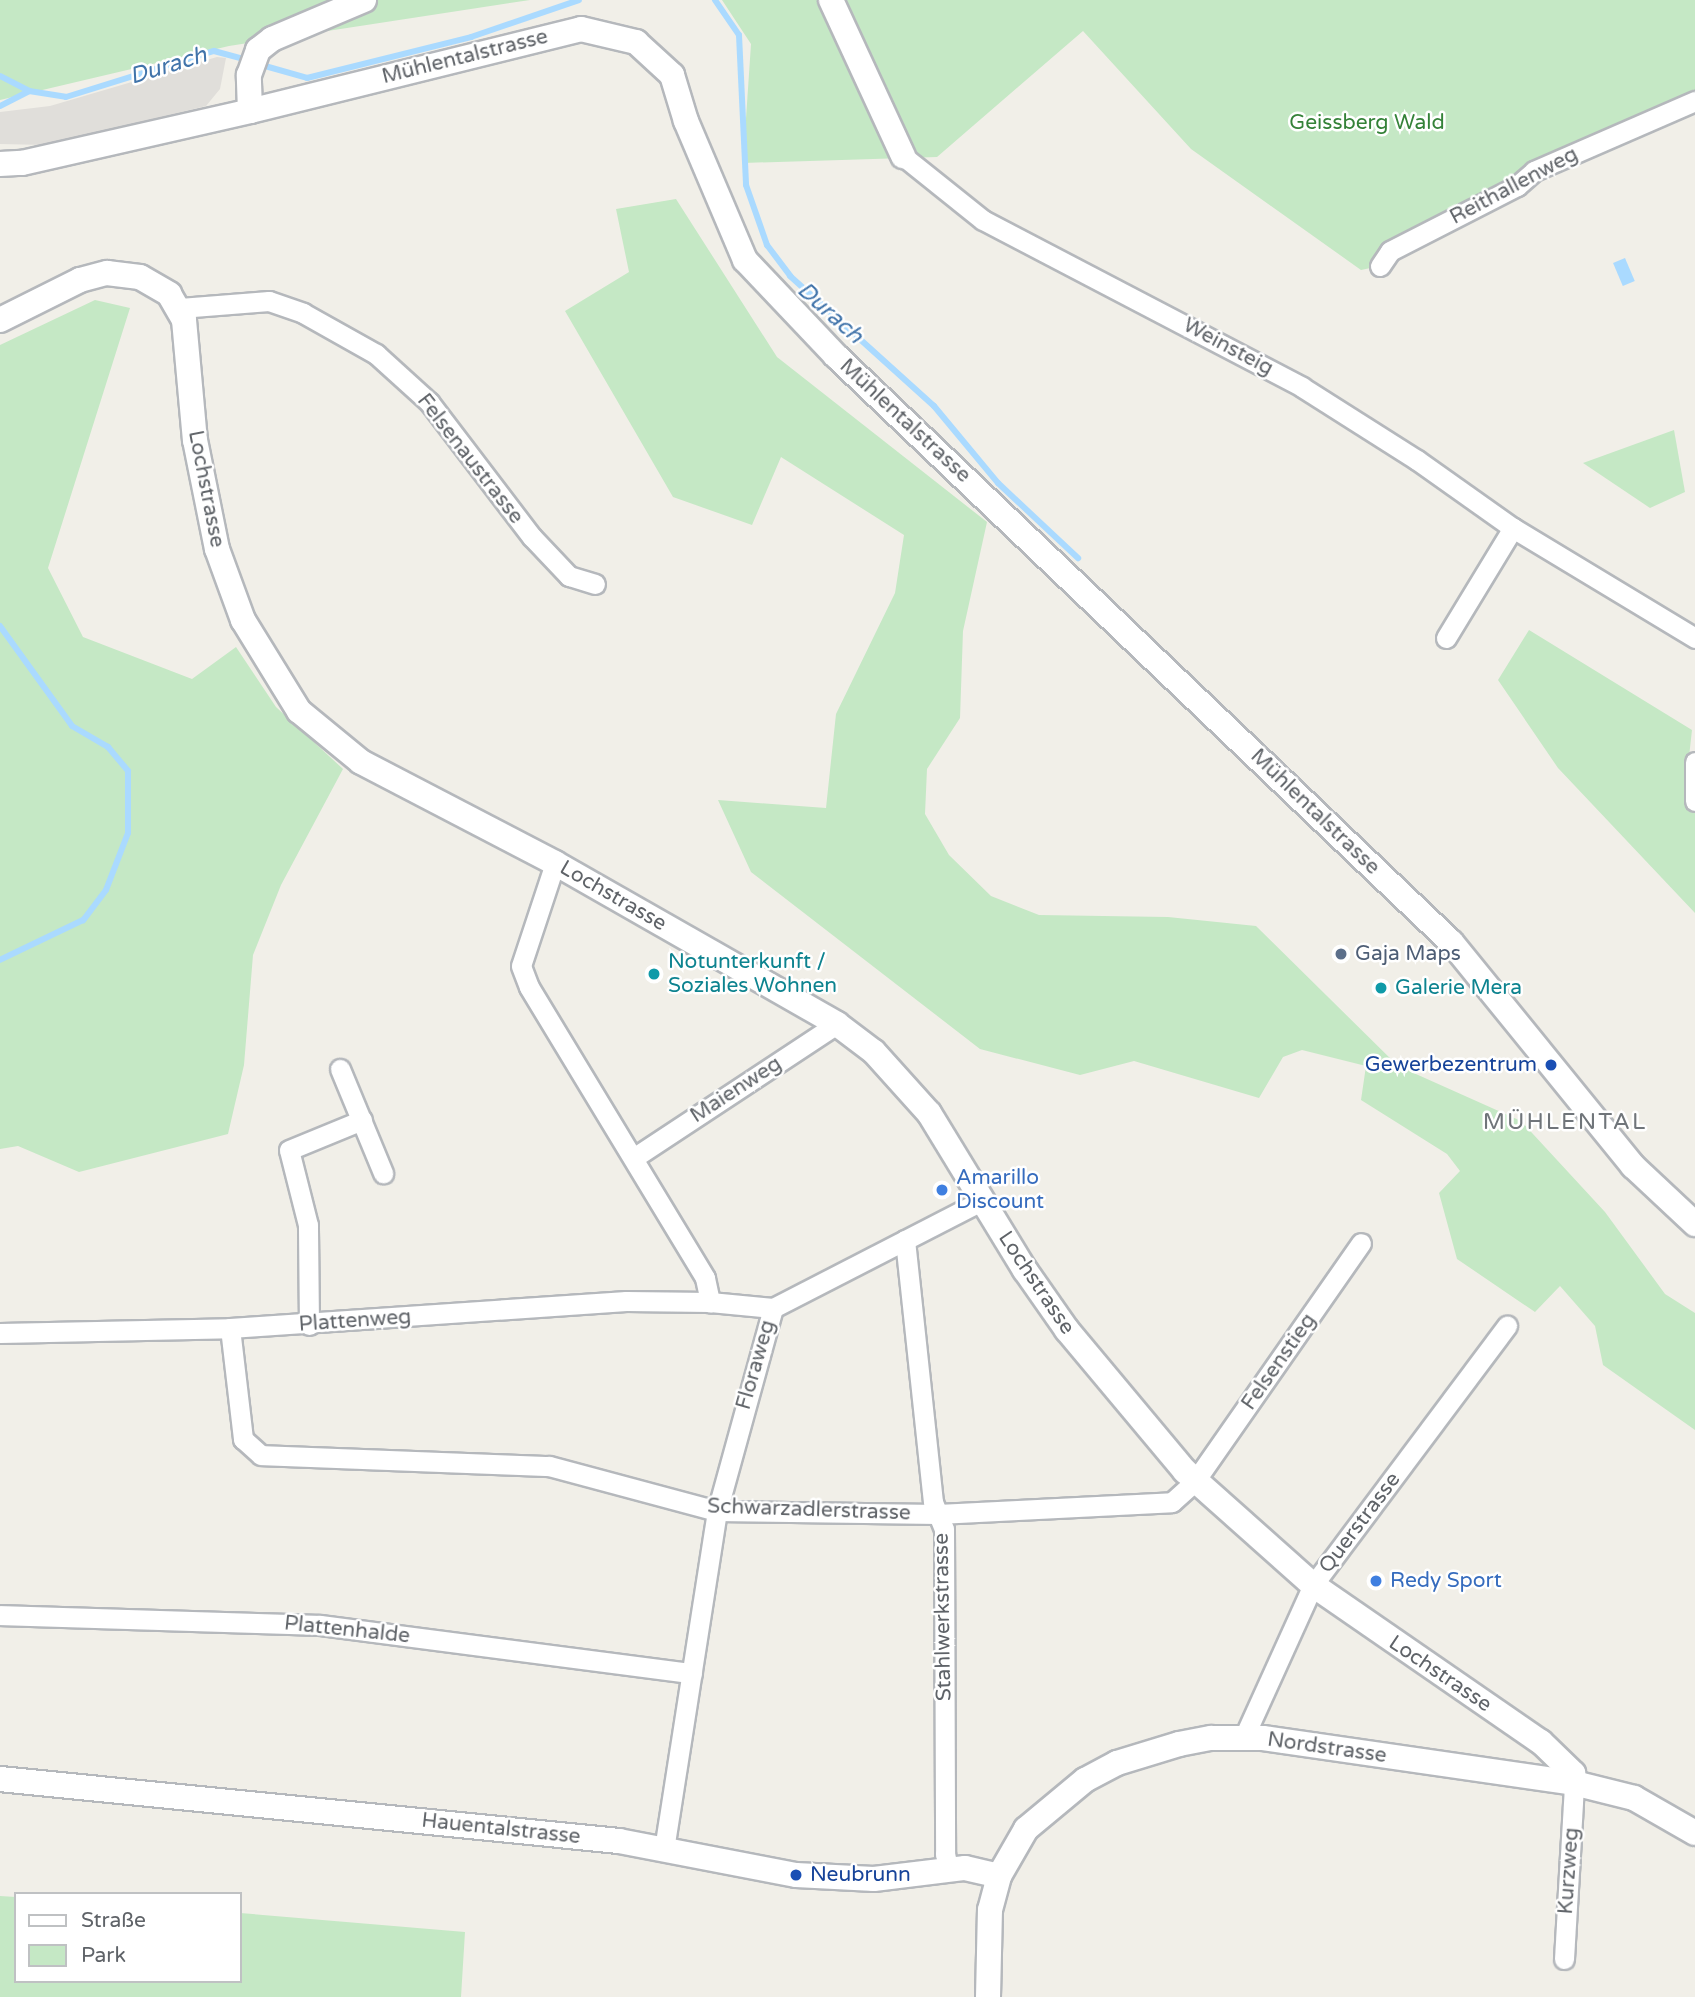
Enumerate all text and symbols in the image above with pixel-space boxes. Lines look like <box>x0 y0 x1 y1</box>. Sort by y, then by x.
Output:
street label: Mühlentalstrasse <box>379 24 551 90</box>
water label: Durach <box>126 41 210 91</box>
park label: Geissberg Wald <box>1289 110 1445 136</box>
street label: Reithallenweg <box>1446 142 1582 230</box>
water label: Durach <box>791 276 869 350</box>
street label: Weinsteig <box>1179 313 1277 381</box>
street label: Mühlentalstrasse <box>834 354 976 488</box>
street label: Felsenaustrasse <box>411 389 529 529</box>
street label: Lochstrasse <box>182 428 230 550</box>
street label: Mühlentalstrasse <box>1245 744 1385 880</box>
street label: Lochstrasse <box>555 855 671 937</box>
place label: Gaja Maps <box>1355 941 1461 967</box>
marker: Gaja Maps <box>1333 946 1349 962</box>
place label: Notunterkunft / Soziales Wohnen <box>668 949 837 999</box>
marker: Notunterkunft / Soziales Wohnen <box>646 966 662 982</box>
place label: Galerie Mera <box>1395 975 1522 1001</box>
marker: Galerie Mera <box>1373 980 1389 996</box>
street label: Maienweg <box>686 1051 786 1129</box>
place label: Gewerbezentrum <box>1365 1052 1537 1078</box>
marker: Gewerbezentrum <box>1543 1057 1559 1073</box>
district label: MÜHLENTAL <box>1484 1108 1646 1136</box>
place label: Amarillo Discount <box>956 1165 1044 1215</box>
marker: Amarillo Discount <box>934 1182 950 1198</box>
street label: Lochstrasse <box>992 1227 1080 1339</box>
street label: Plattenweg <box>298 1304 412 1338</box>
street label: Felsenstieg <box>1237 1309 1321 1415</box>
street label: Floraweg <box>731 1317 781 1413</box>
street label: Querstrasse <box>1314 1468 1406 1578</box>
street label: Schwarzadlerstrasse <box>707 1494 911 1526</box>
street label: Stahlwerkstrasse <box>929 1533 957 1701</box>
place label: Redy Sport <box>1390 1568 1502 1594</box>
marker: Redy Sport <box>1368 1573 1384 1589</box>
street label: Plattenhalde <box>283 1611 411 1649</box>
street label: Lochstrasse <box>1384 1630 1496 1718</box>
street label: Nordstrasse <box>1266 1727 1388 1769</box>
street label: Hauentalstrasse <box>420 1808 582 1850</box>
street label: Kurzweg <box>1553 1827 1585 1915</box>
place label: Neubrunn <box>810 1862 911 1888</box>
marker: Neubrunn <box>788 1867 804 1883</box>
legend <box>14 1892 242 1983</box>
text: Straße <box>81 1908 146 1933</box>
text: Park <box>81 1943 126 1968</box>

